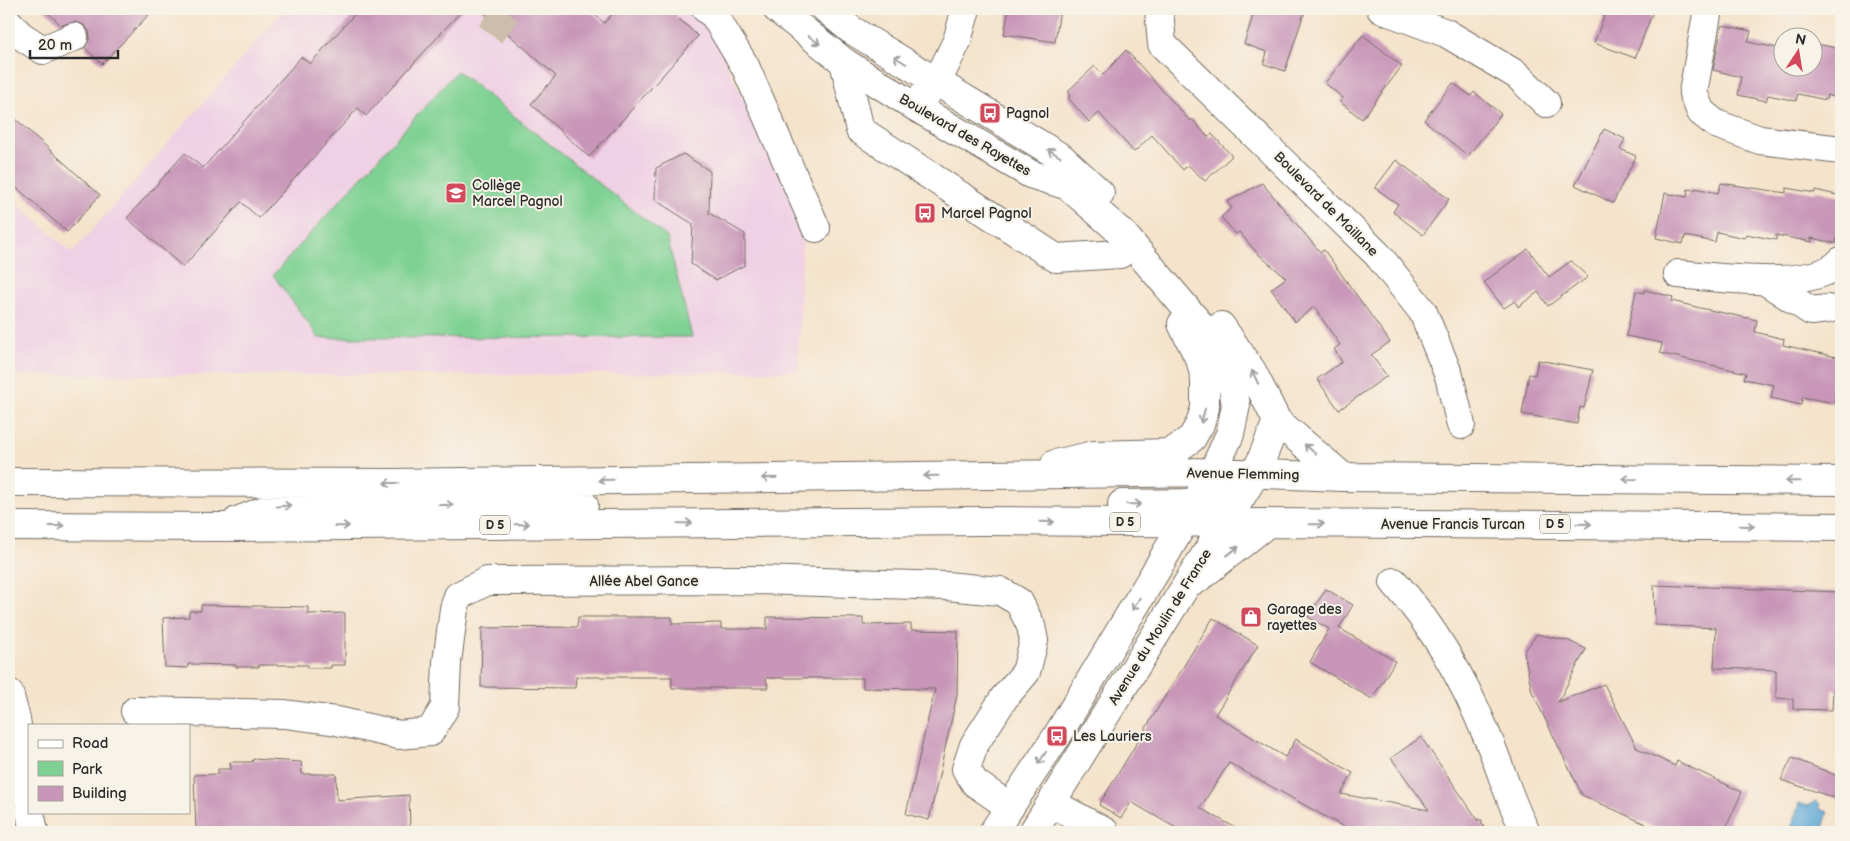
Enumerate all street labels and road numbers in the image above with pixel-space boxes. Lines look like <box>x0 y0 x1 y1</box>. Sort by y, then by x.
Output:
street label: Boulevard des Rayettes <box>896 90 1034 180</box>
street label: Boulevard de Maillane <box>1270 148 1382 260</box>
street label: Avenue Flemming <box>1186 465 1300 483</box>
road number: D 5 <box>1110 512 1140 532</box>
road number: D 5 <box>1540 514 1570 534</box>
road number: D 5 <box>480 516 510 534</box>
street label: Avenue Francis Turcan <box>1381 516 1525 533</box>
street label: Avenue du Moulin de France <box>1105 546 1215 708</box>
street label: Allée Abel Gance <box>590 573 698 590</box>

